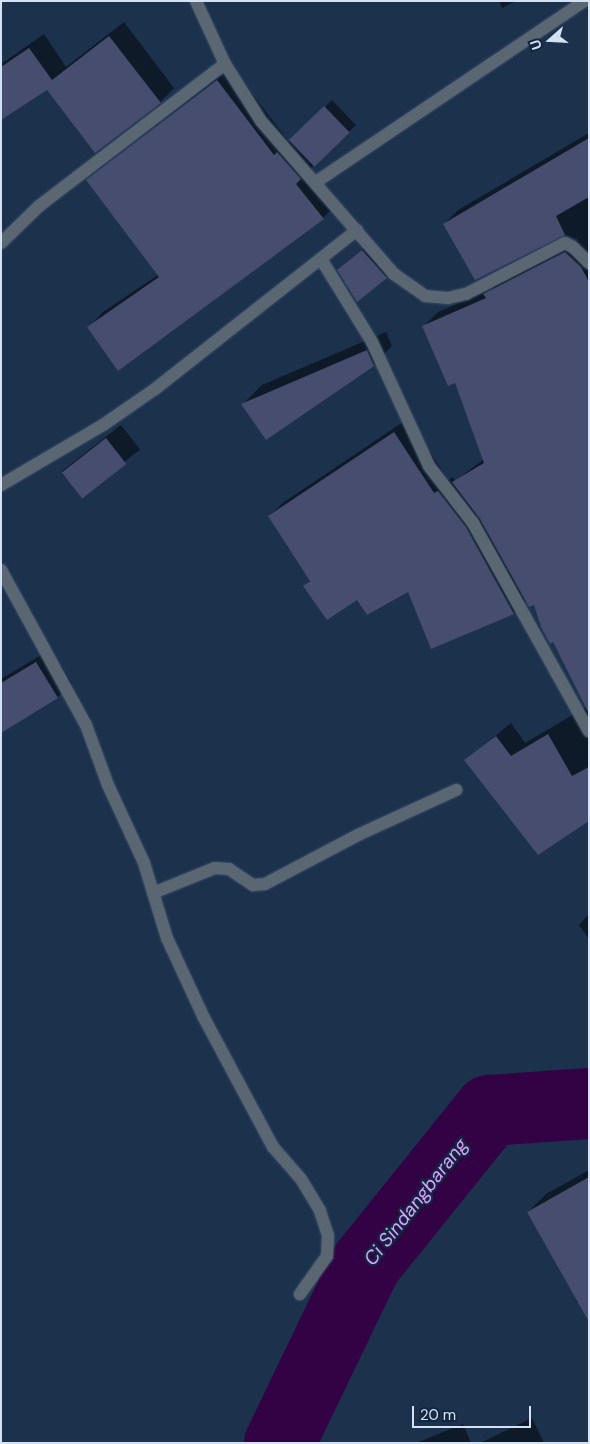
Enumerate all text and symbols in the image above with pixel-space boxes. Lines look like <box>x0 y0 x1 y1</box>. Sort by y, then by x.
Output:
north arrow <box>525 15 575 65</box>
text: U <box>526 37 546 52</box>
water label: Ci Sindangbarang <box>359 1134 473 1270</box>
scale bar <box>415 1396 534 1428</box>
text: 20 m <box>420 1405 456 1425</box>

